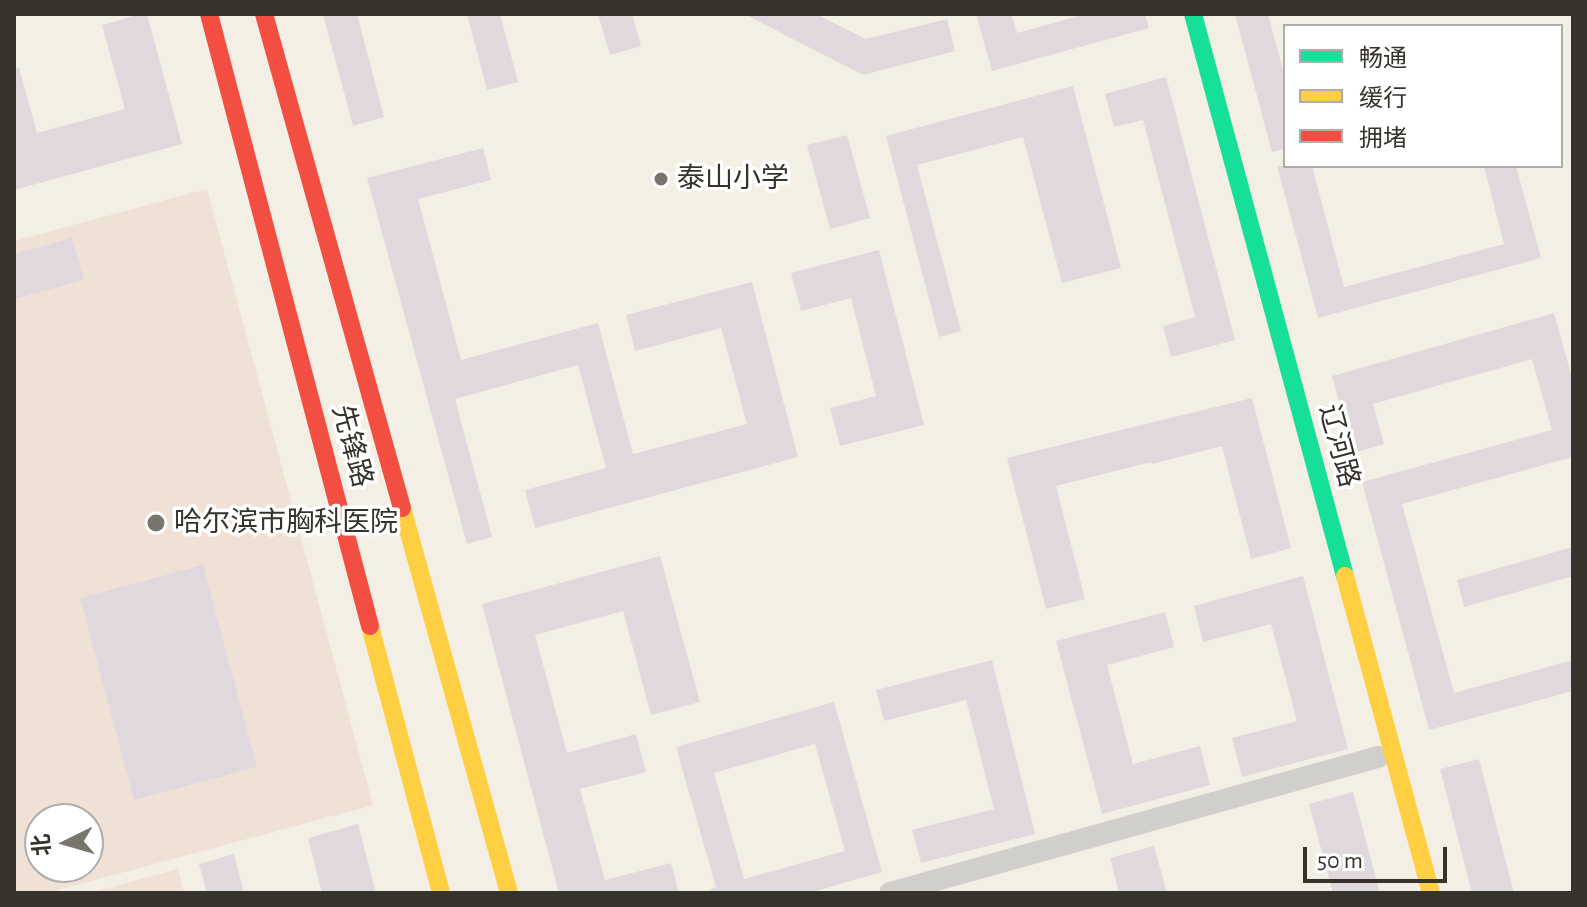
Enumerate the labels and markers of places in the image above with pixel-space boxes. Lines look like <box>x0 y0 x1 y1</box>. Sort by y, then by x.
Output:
place label: 泰山小学 <box>677 162 789 196</box>
marker: 泰山小学 <box>652 170 670 188</box>
place label: 哈尔滨市胸科医院 <box>174 506 398 540</box>
marker: 哈尔滨市胸科医院 <box>145 512 167 534</box>

